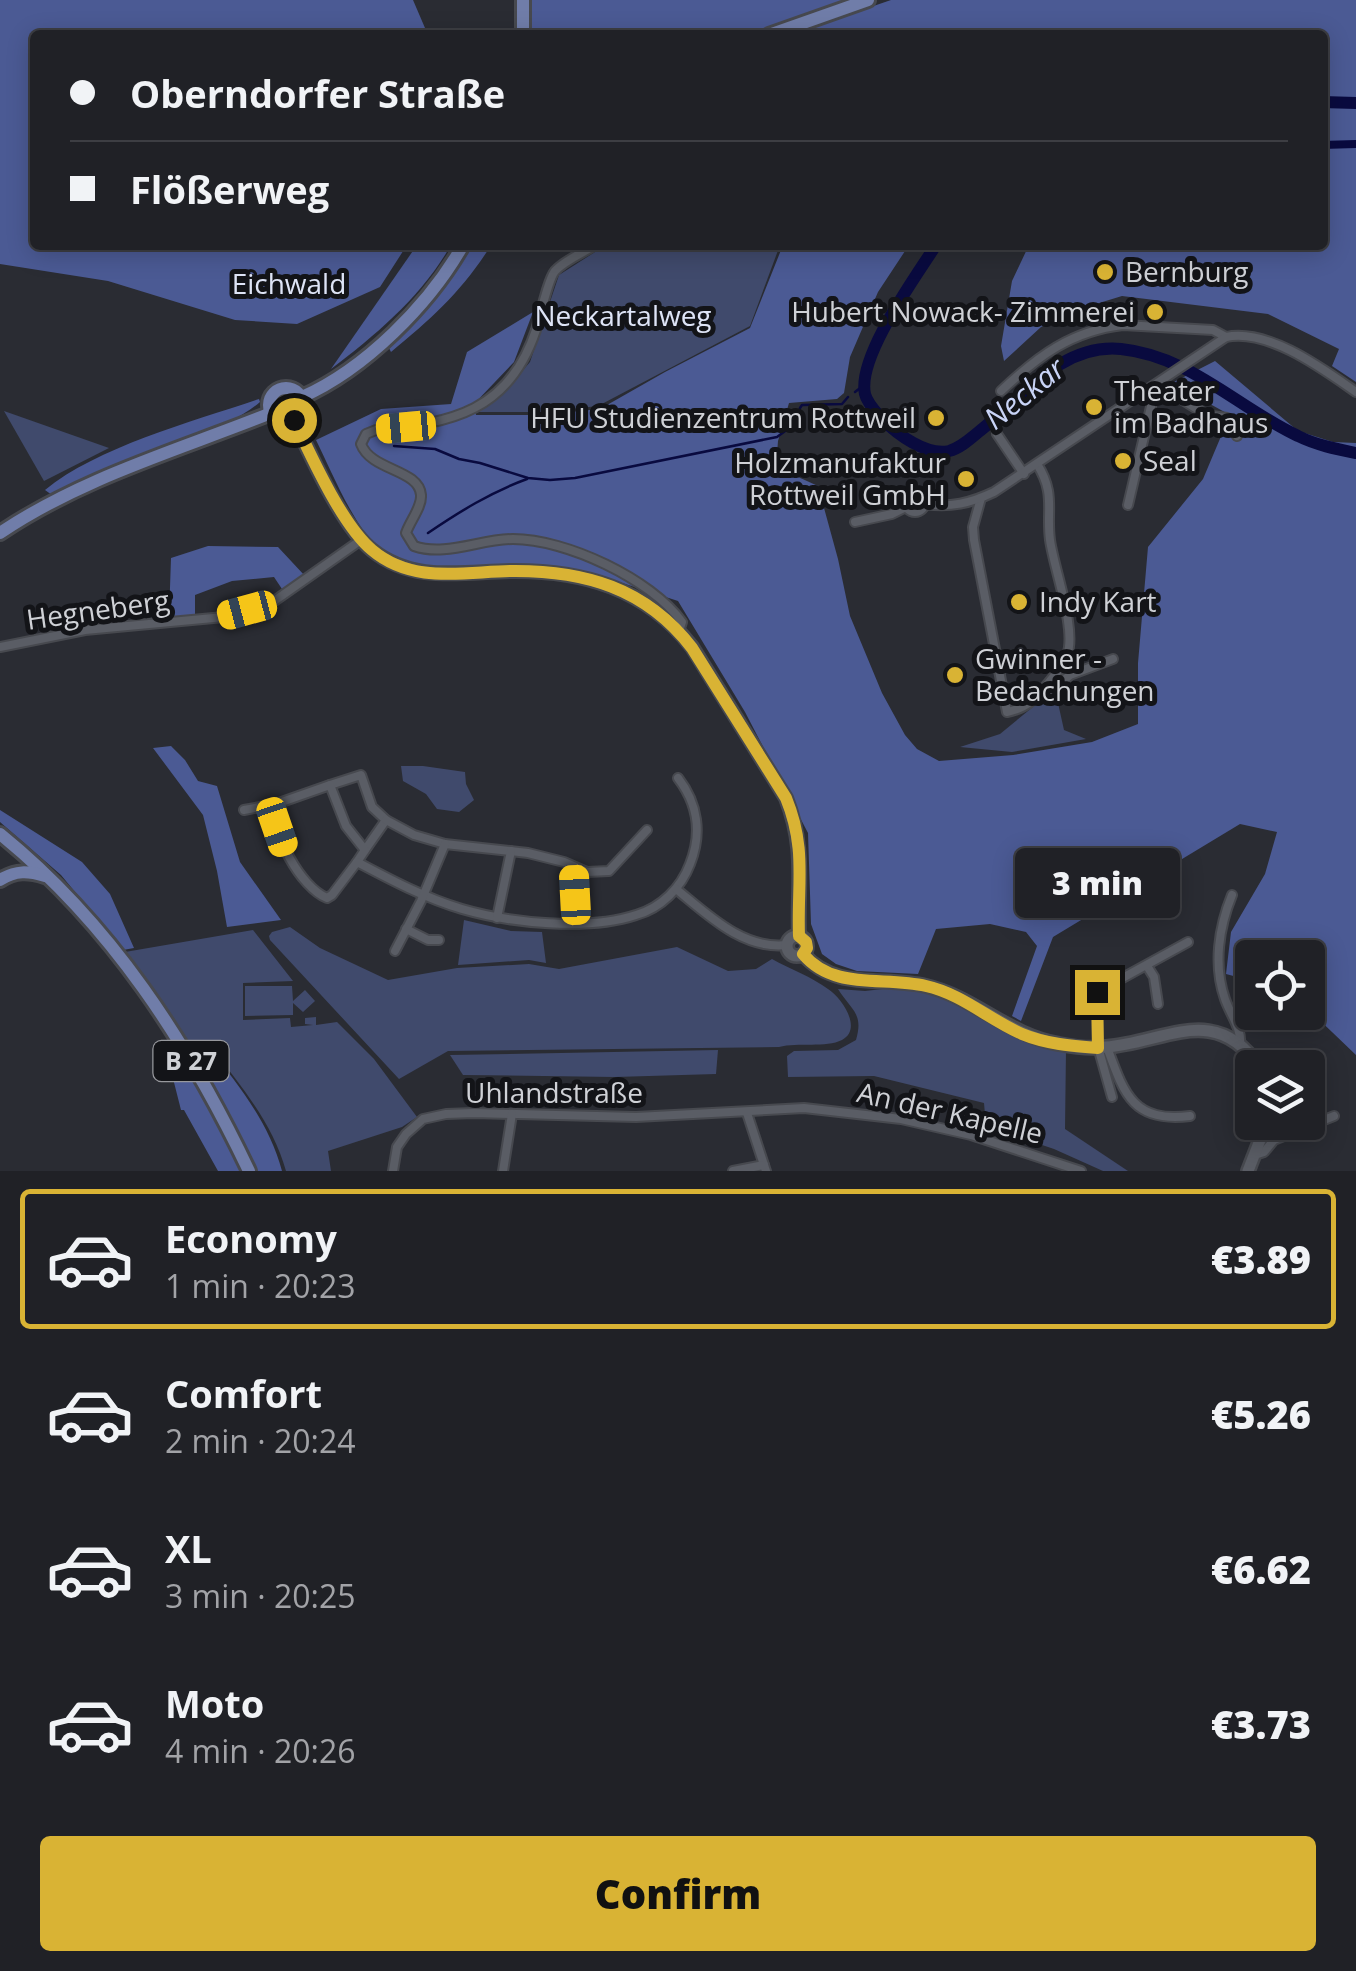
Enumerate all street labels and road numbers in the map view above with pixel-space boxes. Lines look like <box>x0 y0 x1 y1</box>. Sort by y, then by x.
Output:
street label: Hegneberg <box>24 580 172 638</box>
road number: B 27 <box>154 1041 228 1081</box>
street label: An der Kapelle <box>854 1072 1047 1152</box>
street label: Uhlandstraße <box>465 1073 643 1111</box>

